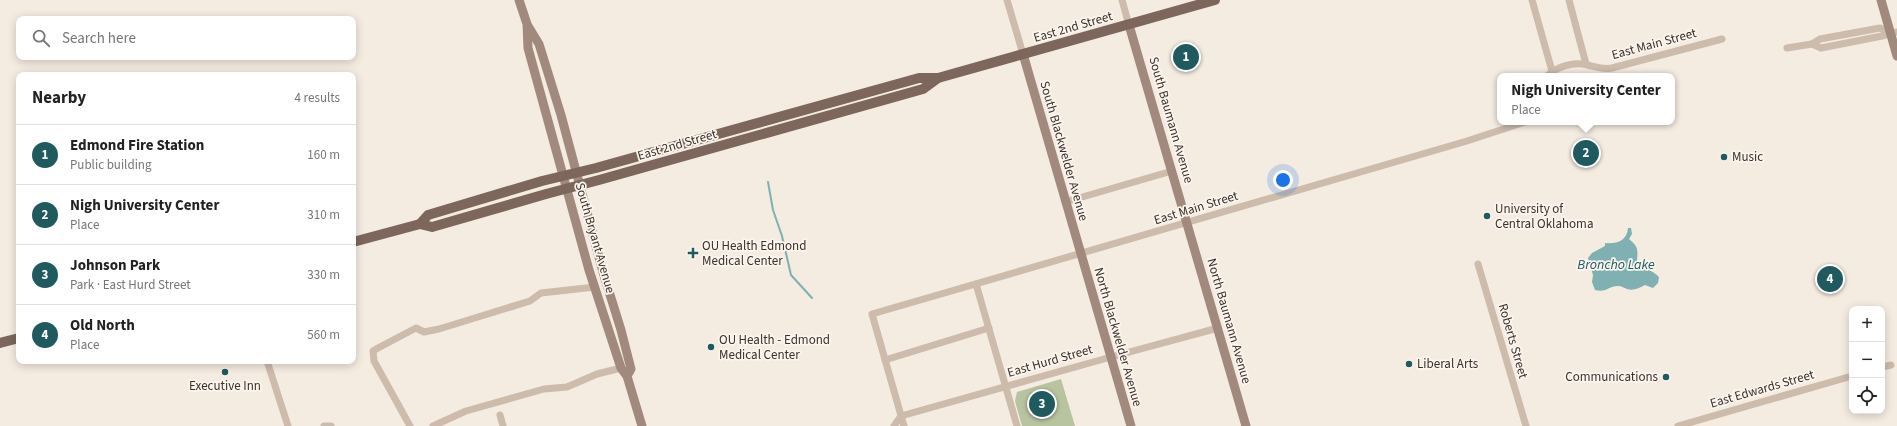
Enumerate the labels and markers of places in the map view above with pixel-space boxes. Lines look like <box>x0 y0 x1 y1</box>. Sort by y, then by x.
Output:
pin: 1 <box>1173 42 1199 72</box>
pin: 2 <box>1573 138 1599 168</box>
place label: Music <box>1732 148 1763 166</box>
marker: Music <box>1719 152 1729 162</box>
place label: University of Central Oklahoma <box>1495 200 1593 233</box>
marker: University of Central Oklahoma <box>1482 211 1492 221</box>
place label: OU Health Edmond Medical Center <box>702 237 806 270</box>
marker: OU Health Edmond Medical Center <box>687 247 699 259</box>
pin: 4 <box>1817 264 1843 294</box>
place label: OU Health - Edmond Medical Center <box>719 331 830 364</box>
marker: OU Health - Edmond Medical Center <box>706 342 716 352</box>
place label: Liberal Arts <box>1417 355 1479 373</box>
marker: Liberal Arts <box>1404 359 1414 369</box>
marker: Executive Inn <box>220 367 230 377</box>
place label: Communications <box>1565 368 1659 386</box>
marker: Communications <box>1661 372 1671 382</box>
place label: Executive Inn <box>189 377 261 395</box>
pin: 3 <box>1029 389 1055 419</box>

